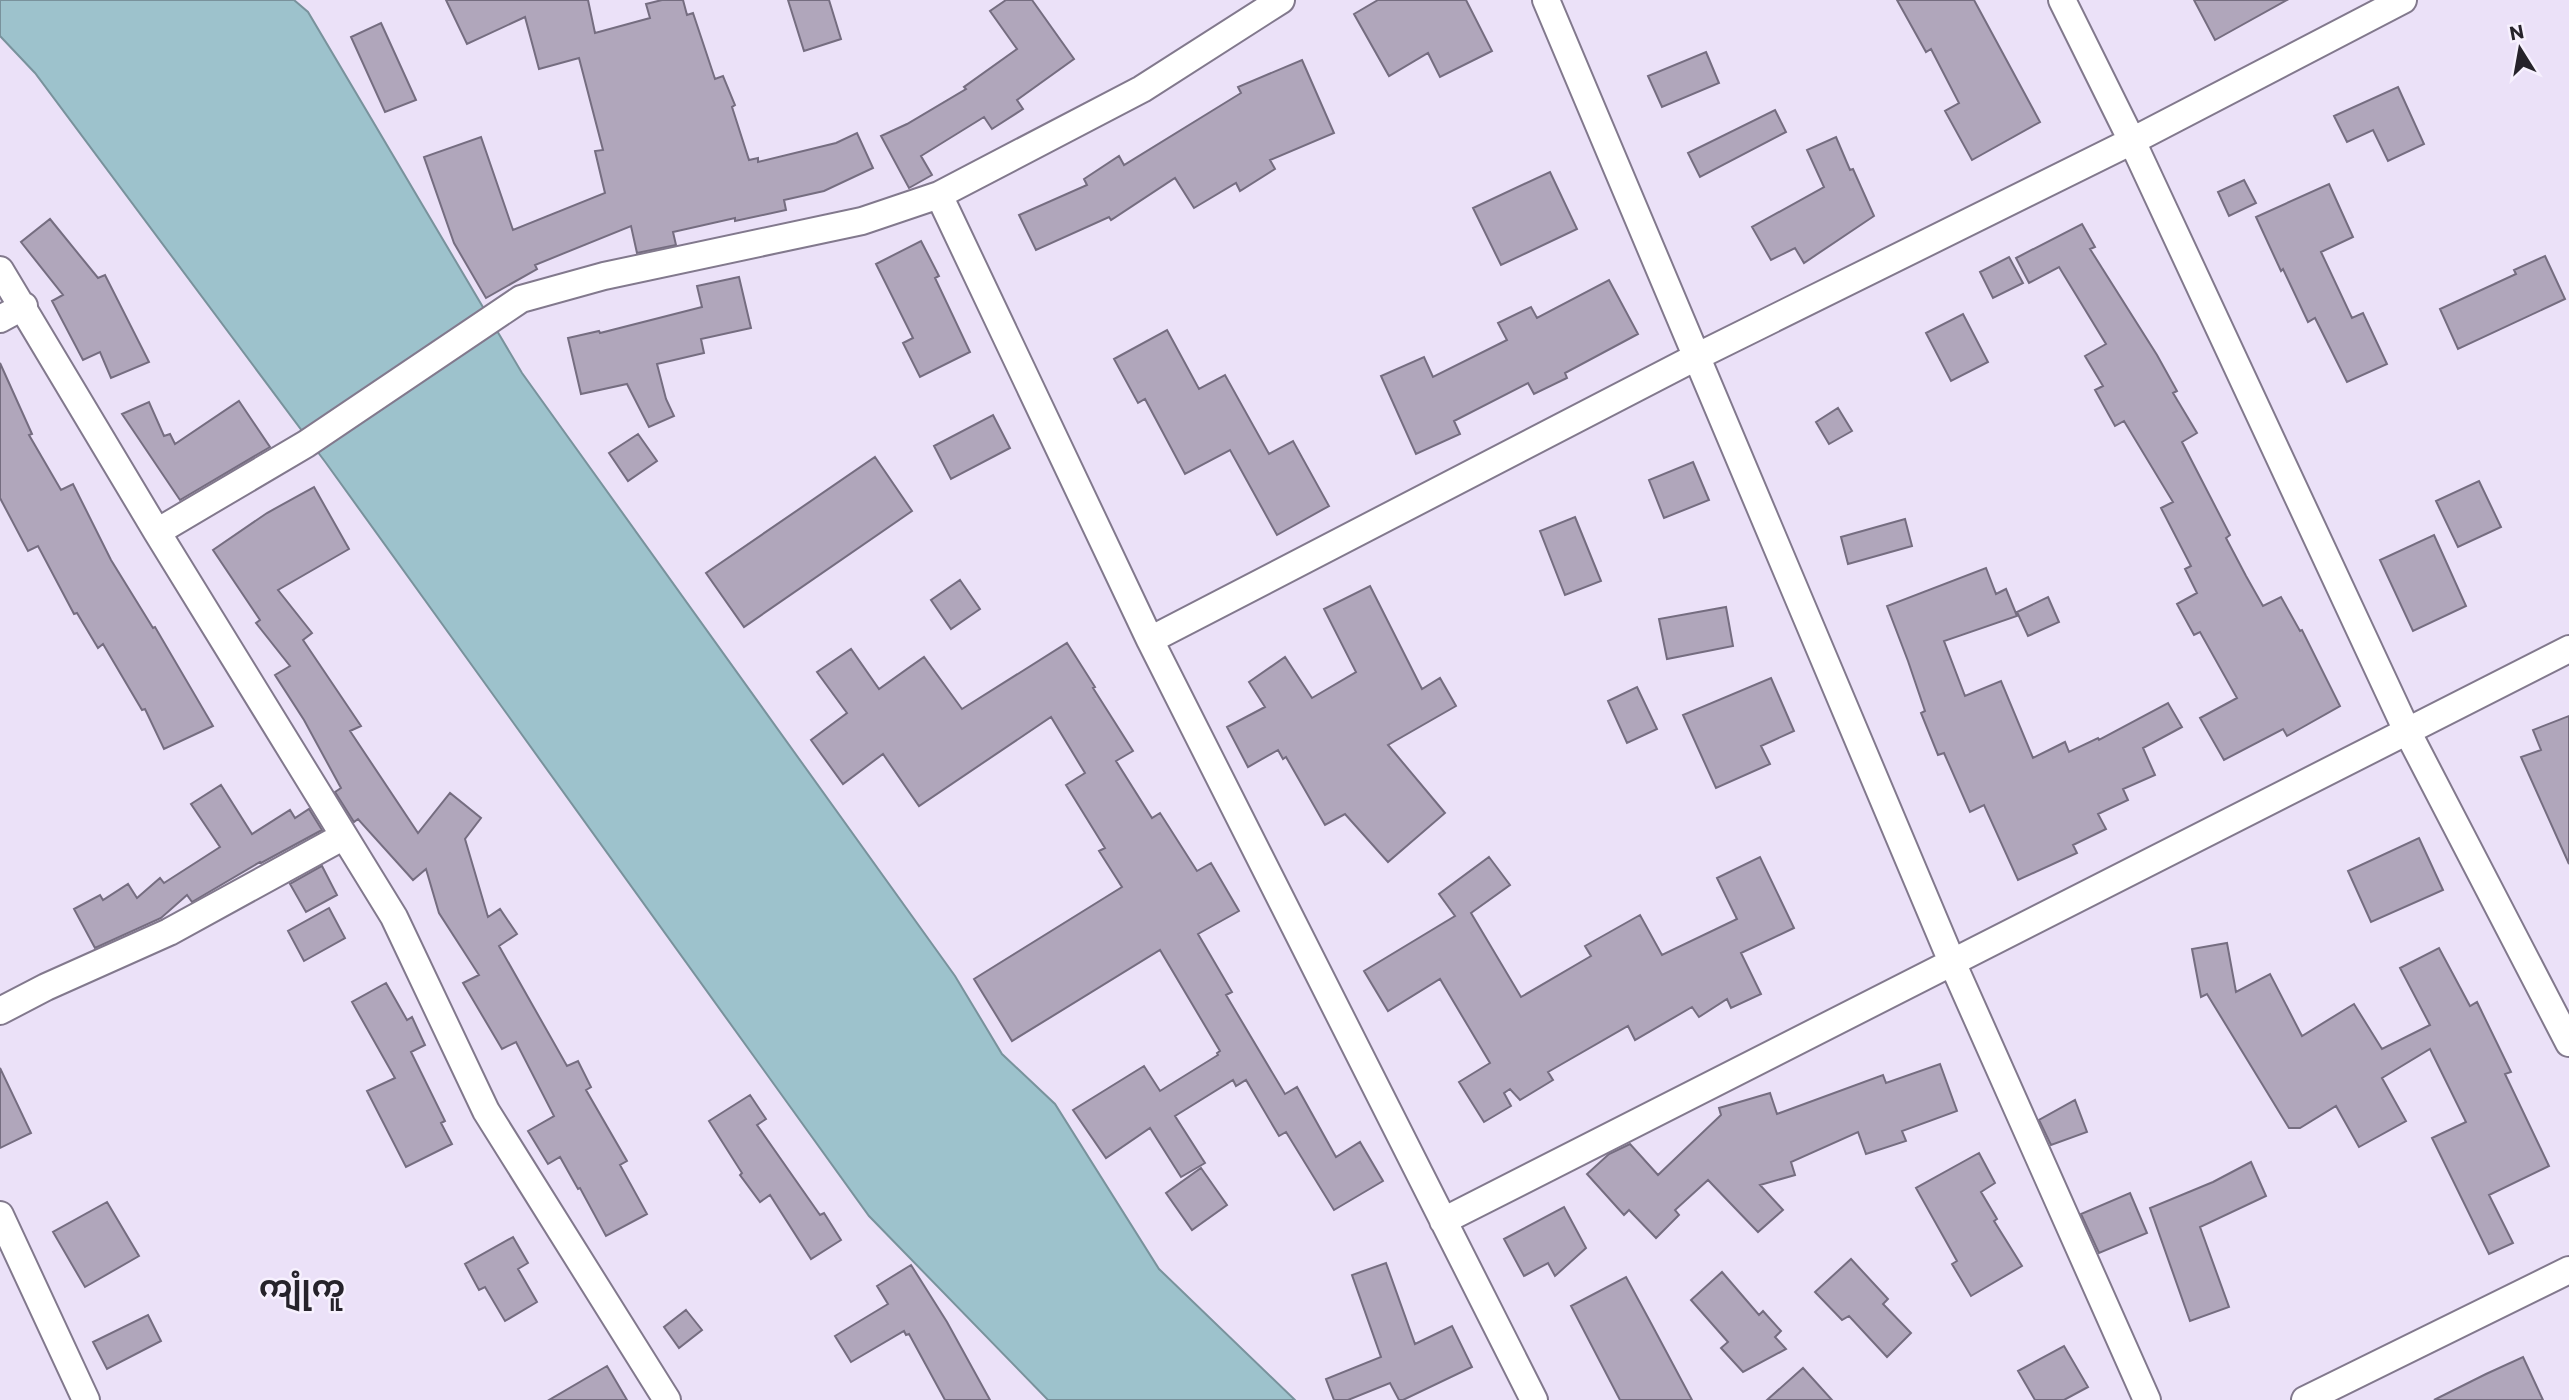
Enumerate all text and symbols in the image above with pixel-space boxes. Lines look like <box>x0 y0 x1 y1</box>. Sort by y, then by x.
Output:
north arrow <box>2485 14 2555 84</box>
text: N <box>2507 19 2526 44</box>
district label: ကျုံကူ <box>259 1266 345 1312</box>

